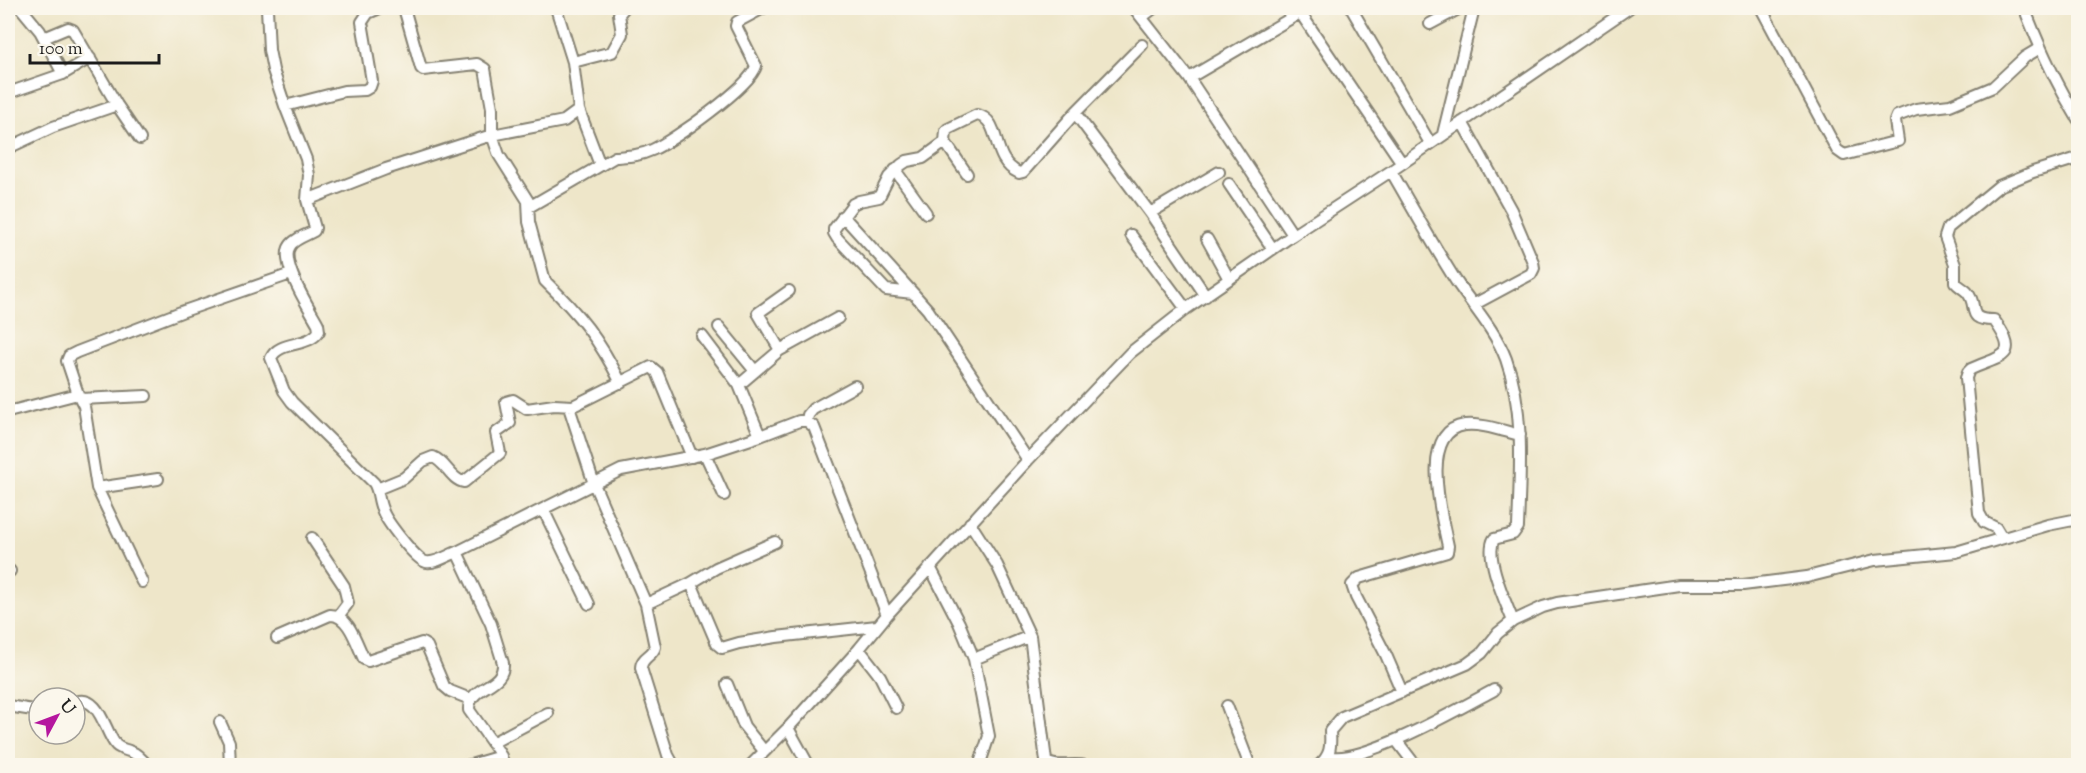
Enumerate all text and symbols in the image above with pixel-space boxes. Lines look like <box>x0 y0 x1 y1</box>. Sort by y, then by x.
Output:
scale bar <box>30 27 159 65</box>
text: 100 m <box>39 37 83 63</box>
north arrow <box>27 686 87 746</box>
text: U <box>53 695 80 721</box>

